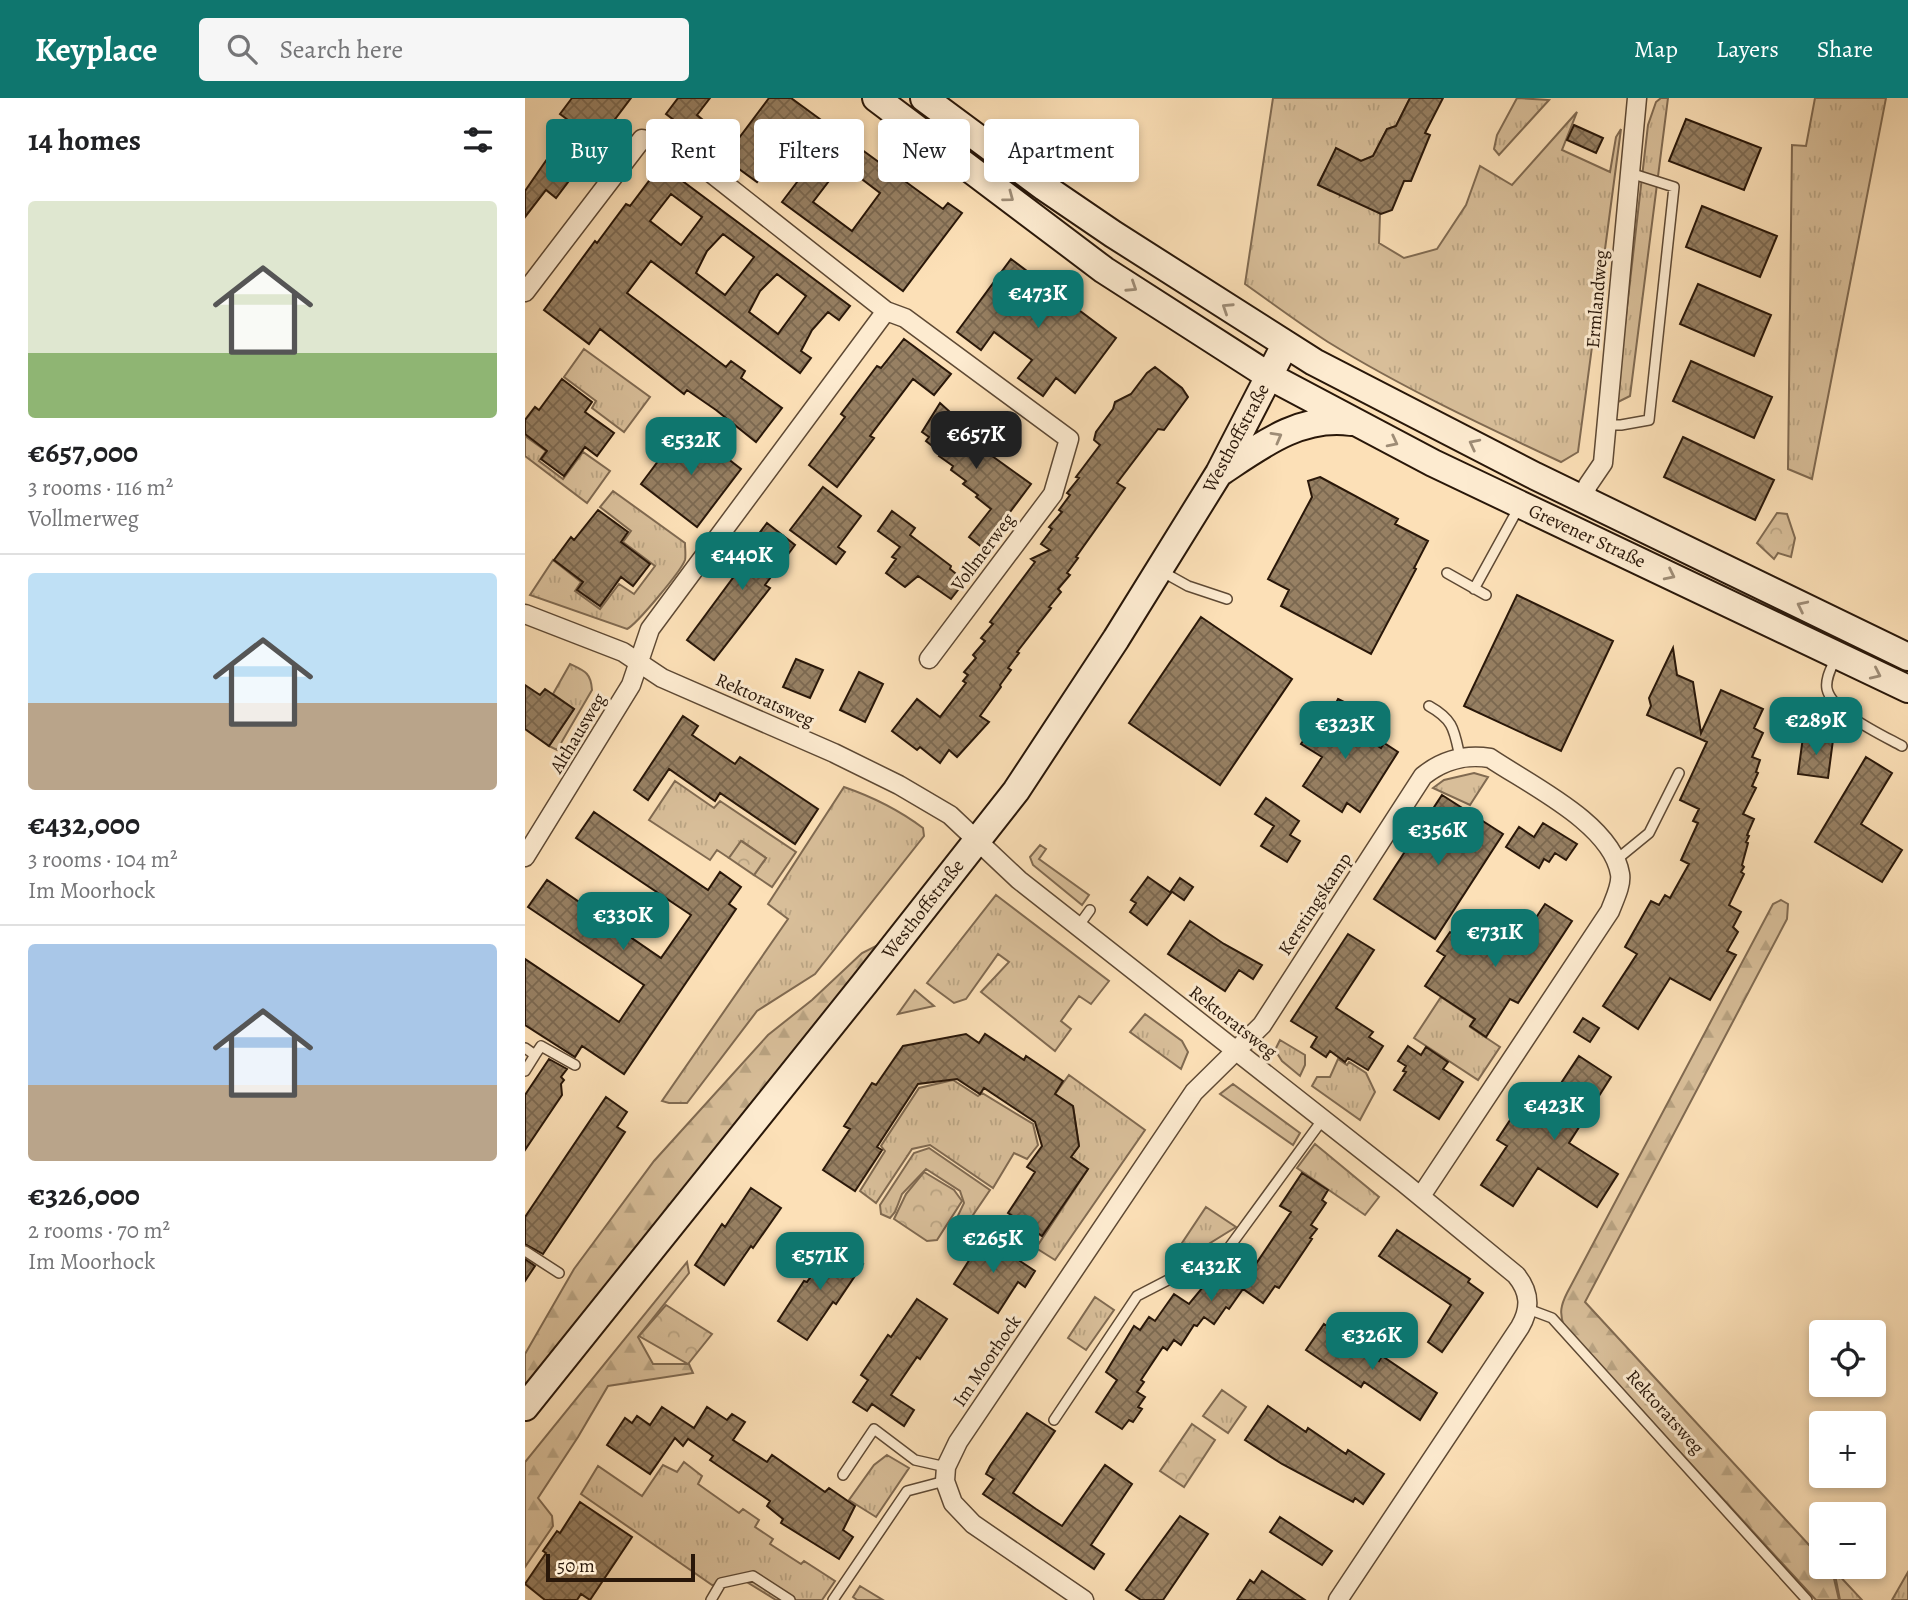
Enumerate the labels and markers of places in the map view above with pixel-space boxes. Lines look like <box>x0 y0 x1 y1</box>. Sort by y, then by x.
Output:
pin: €473K <box>989 271 1087 330</box>
pin: €657K <box>927 412 1025 471</box>
pin: €532K <box>642 418 740 477</box>
pin: €440K <box>693 532 791 592</box>
pin: €289K <box>1767 698 1865 757</box>
pin: €323K <box>1296 702 1394 761</box>
pin: €356K <box>1389 808 1487 867</box>
pin: €330K <box>574 892 672 952</box>
pin: €731K <box>1446 910 1544 969</box>
pin: €423K <box>1505 1082 1603 1142</box>
pin: €265K <box>944 1216 1042 1275</box>
pin: €571K <box>771 1232 869 1292</box>
pin: €432K <box>1162 1244 1260 1303</box>
pin: €326K <box>1323 1312 1421 1372</box>

